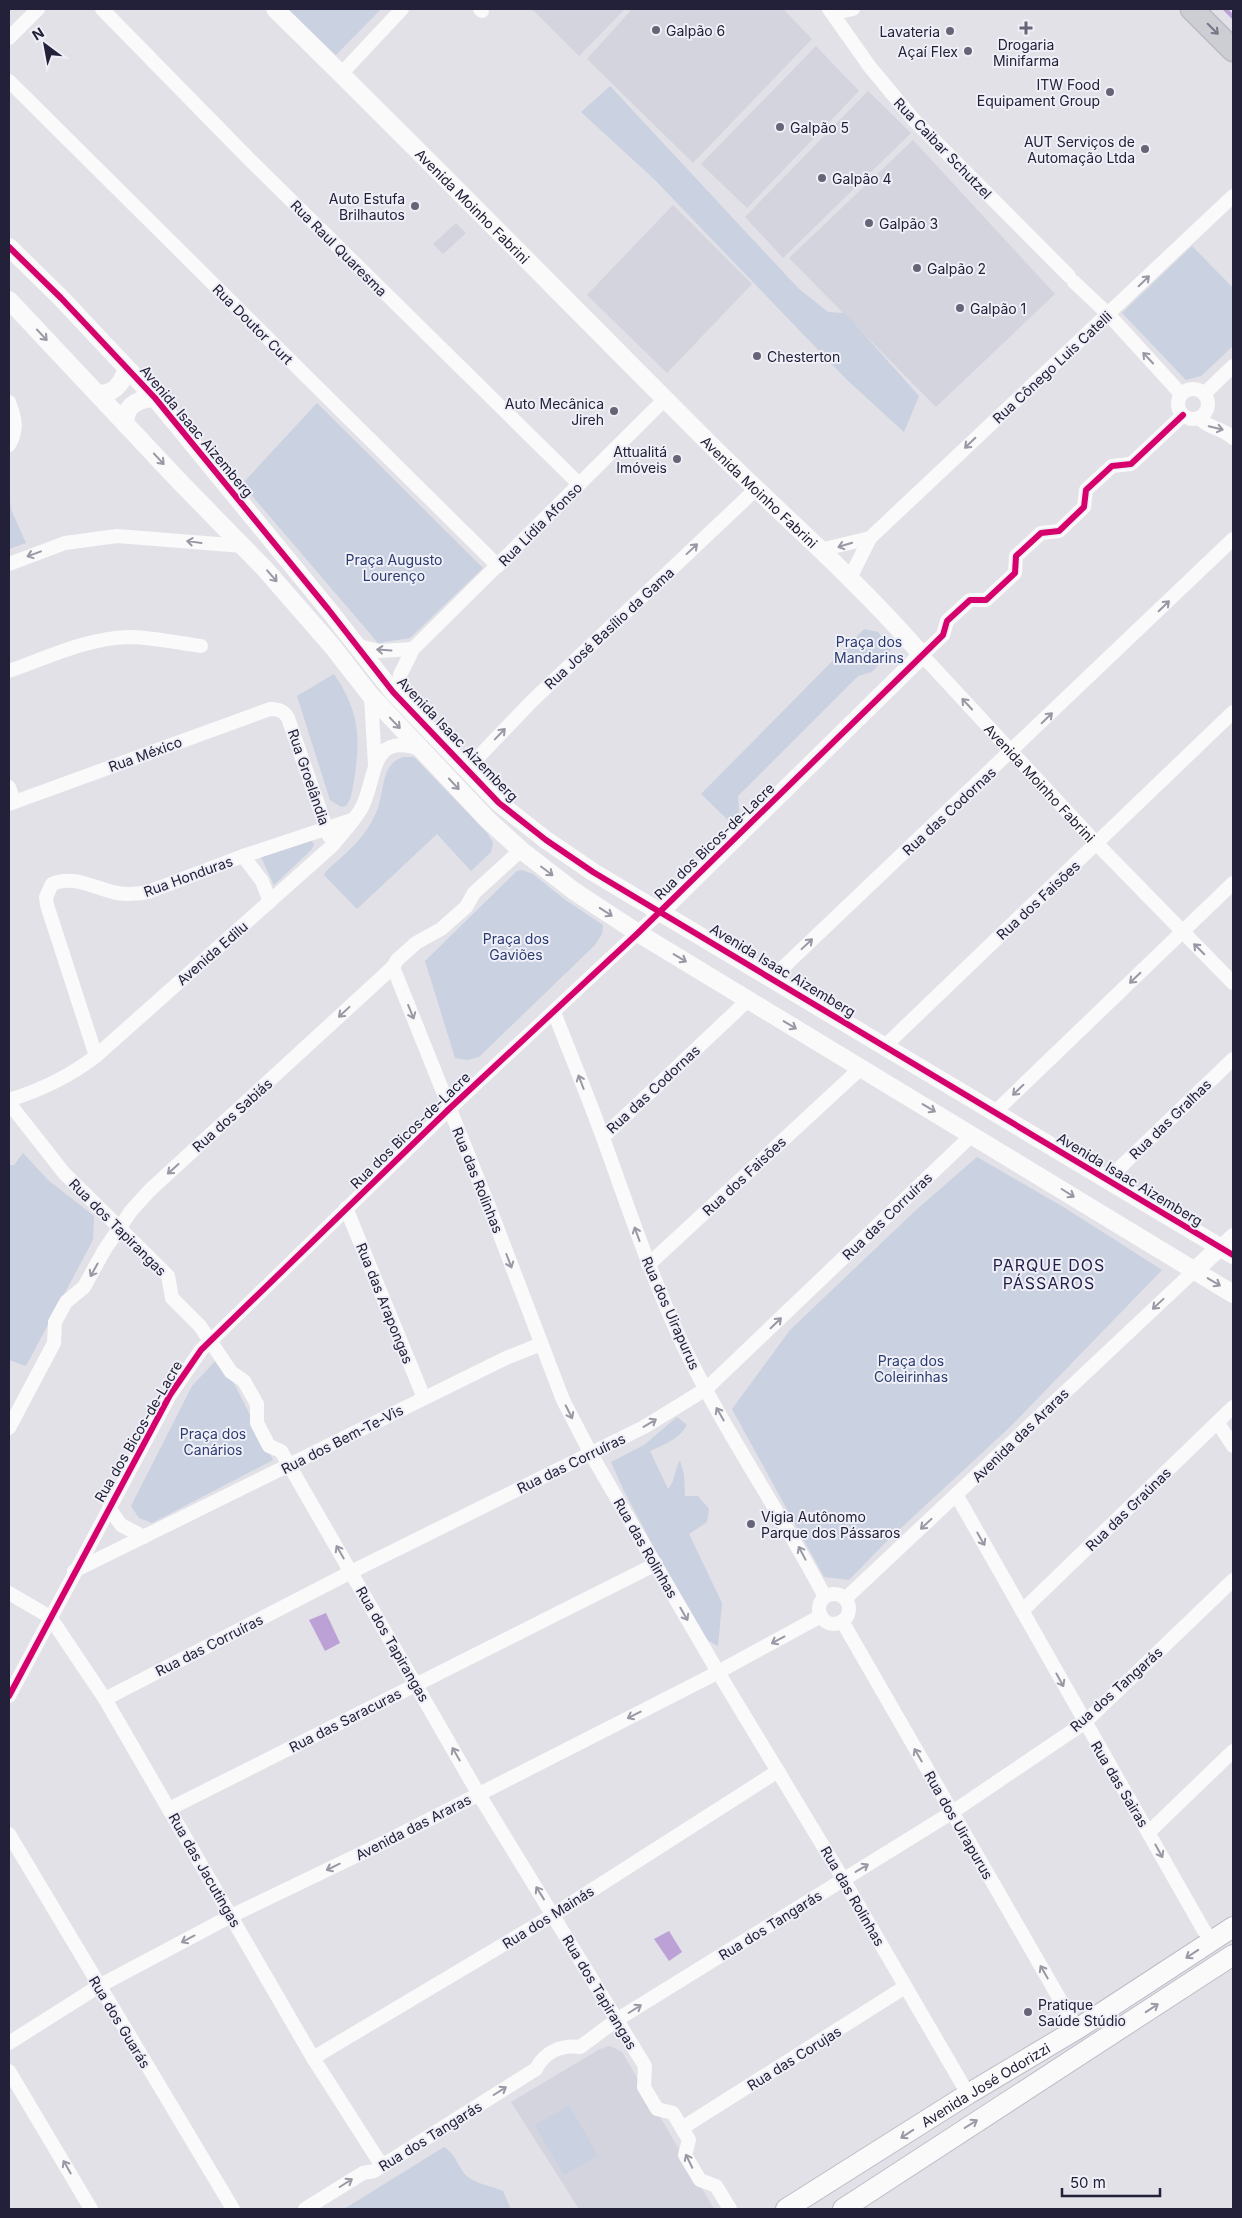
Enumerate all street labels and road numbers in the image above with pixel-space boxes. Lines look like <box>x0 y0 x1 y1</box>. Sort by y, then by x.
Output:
street label: Rua Caibar Schutzel <box>891 94 995 202</box>
street label: Avenida Moinho Fabrini <box>412 145 534 267</box>
street label: Rua Raul Quaresma <box>287 196 391 300</box>
street label: Rua Doutor Curt <box>209 280 297 368</box>
street label: Rua Cônego Luis Catelli <box>989 307 1115 427</box>
street label: Avenida Isaac Aizemberg <box>137 362 257 500</box>
street label: Avenida Moinho Fabrini <box>698 432 822 551</box>
street label: Rua Lídia Afonso <box>495 479 585 569</box>
street label: Rua José Basílio da Gama <box>541 564 677 692</box>
street label: Avenida Isaac Aizemberg <box>394 673 522 805</box>
street label: Avenida Moinho Fabrini <box>981 720 1099 845</box>
street label: Rua Groelândia <box>285 727 333 827</box>
street label: Rua México <box>106 733 184 775</box>
street label: Rua das Codornas <box>899 763 999 859</box>
street label: Rua dos Bicos-de-Lacre <box>650 779 778 903</box>
street label: Rua Honduras <box>141 852 235 900</box>
street label: Rua dos Faisões <box>993 857 1083 943</box>
street label: Avenida Edilu <box>173 918 251 988</box>
street label: Avenida Isaac Aizemberg <box>707 920 859 1020</box>
street label: Rua das Codornas <box>603 1041 703 1137</box>
street label: Rua dos Bicos-de-Lacre <box>346 1068 474 1192</box>
street label: Rua dos Sabiás <box>189 1075 275 1155</box>
street label: Rua das Gralhas <box>1125 1076 1215 1162</box>
street label: Rua das Rolinhas <box>449 1125 507 1235</box>
street label: Avenida Isaac Aizemberg <box>1054 1129 1206 1229</box>
street label: Rua dos Faisões <box>699 1133 789 1219</box>
street label: Rua das Corruíras <box>839 1169 935 1263</box>
street label: Rua dos Tapirangas <box>66 1175 170 1279</box>
street label: Rua das Arapongas <box>353 1240 417 1366</box>
street label: Rua dos Uirapurus <box>638 1254 704 1372</box>
street label: Rua dos Bicos-de-Lacre <box>91 1357 185 1505</box>
street label: Avenida das Araras <box>968 1385 1072 1485</box>
street label: Rua dos Bem-Te-Vis <box>278 1401 406 1477</box>
street label: Rua das Corruíras <box>514 1429 628 1497</box>
street label: Rua das Graúnas <box>1082 1464 1174 1554</box>
street label: Rua das Rolinhas <box>610 1495 682 1601</box>
street label: Rua dos Tapirangas <box>353 1583 433 1705</box>
street label: Rua das Corruíras <box>152 1611 266 1679</box>
street label: Rua dos Tangarás <box>1066 1643 1166 1735</box>
street label: Rua das Saracuras <box>286 1684 404 1756</box>
street label: Rua das Sairas <box>1088 1738 1152 1830</box>
street label: Rua dos Uirapurus <box>921 1768 997 1882</box>
street label: Avenida das Araras <box>352 1790 474 1864</box>
street label: Rua das Jacutingas <box>165 1810 245 1930</box>
street label: Rua das Rolinhas <box>817 1843 889 1949</box>
street label: Rua dos Mainás <box>499 1882 597 1952</box>
street label: Rua dos Tangarás <box>715 1886 825 1964</box>
street label: Rua dos Tapirangas <box>559 1932 641 2052</box>
street label: Rua dos Guarás <box>86 1973 154 2071</box>
street label: Rua das Corujas <box>744 2022 844 2094</box>
street label: Avenida José Odorizzi <box>918 2039 1053 2130</box>
street label: Rua dos Tangarás <box>375 2097 485 2175</box>

